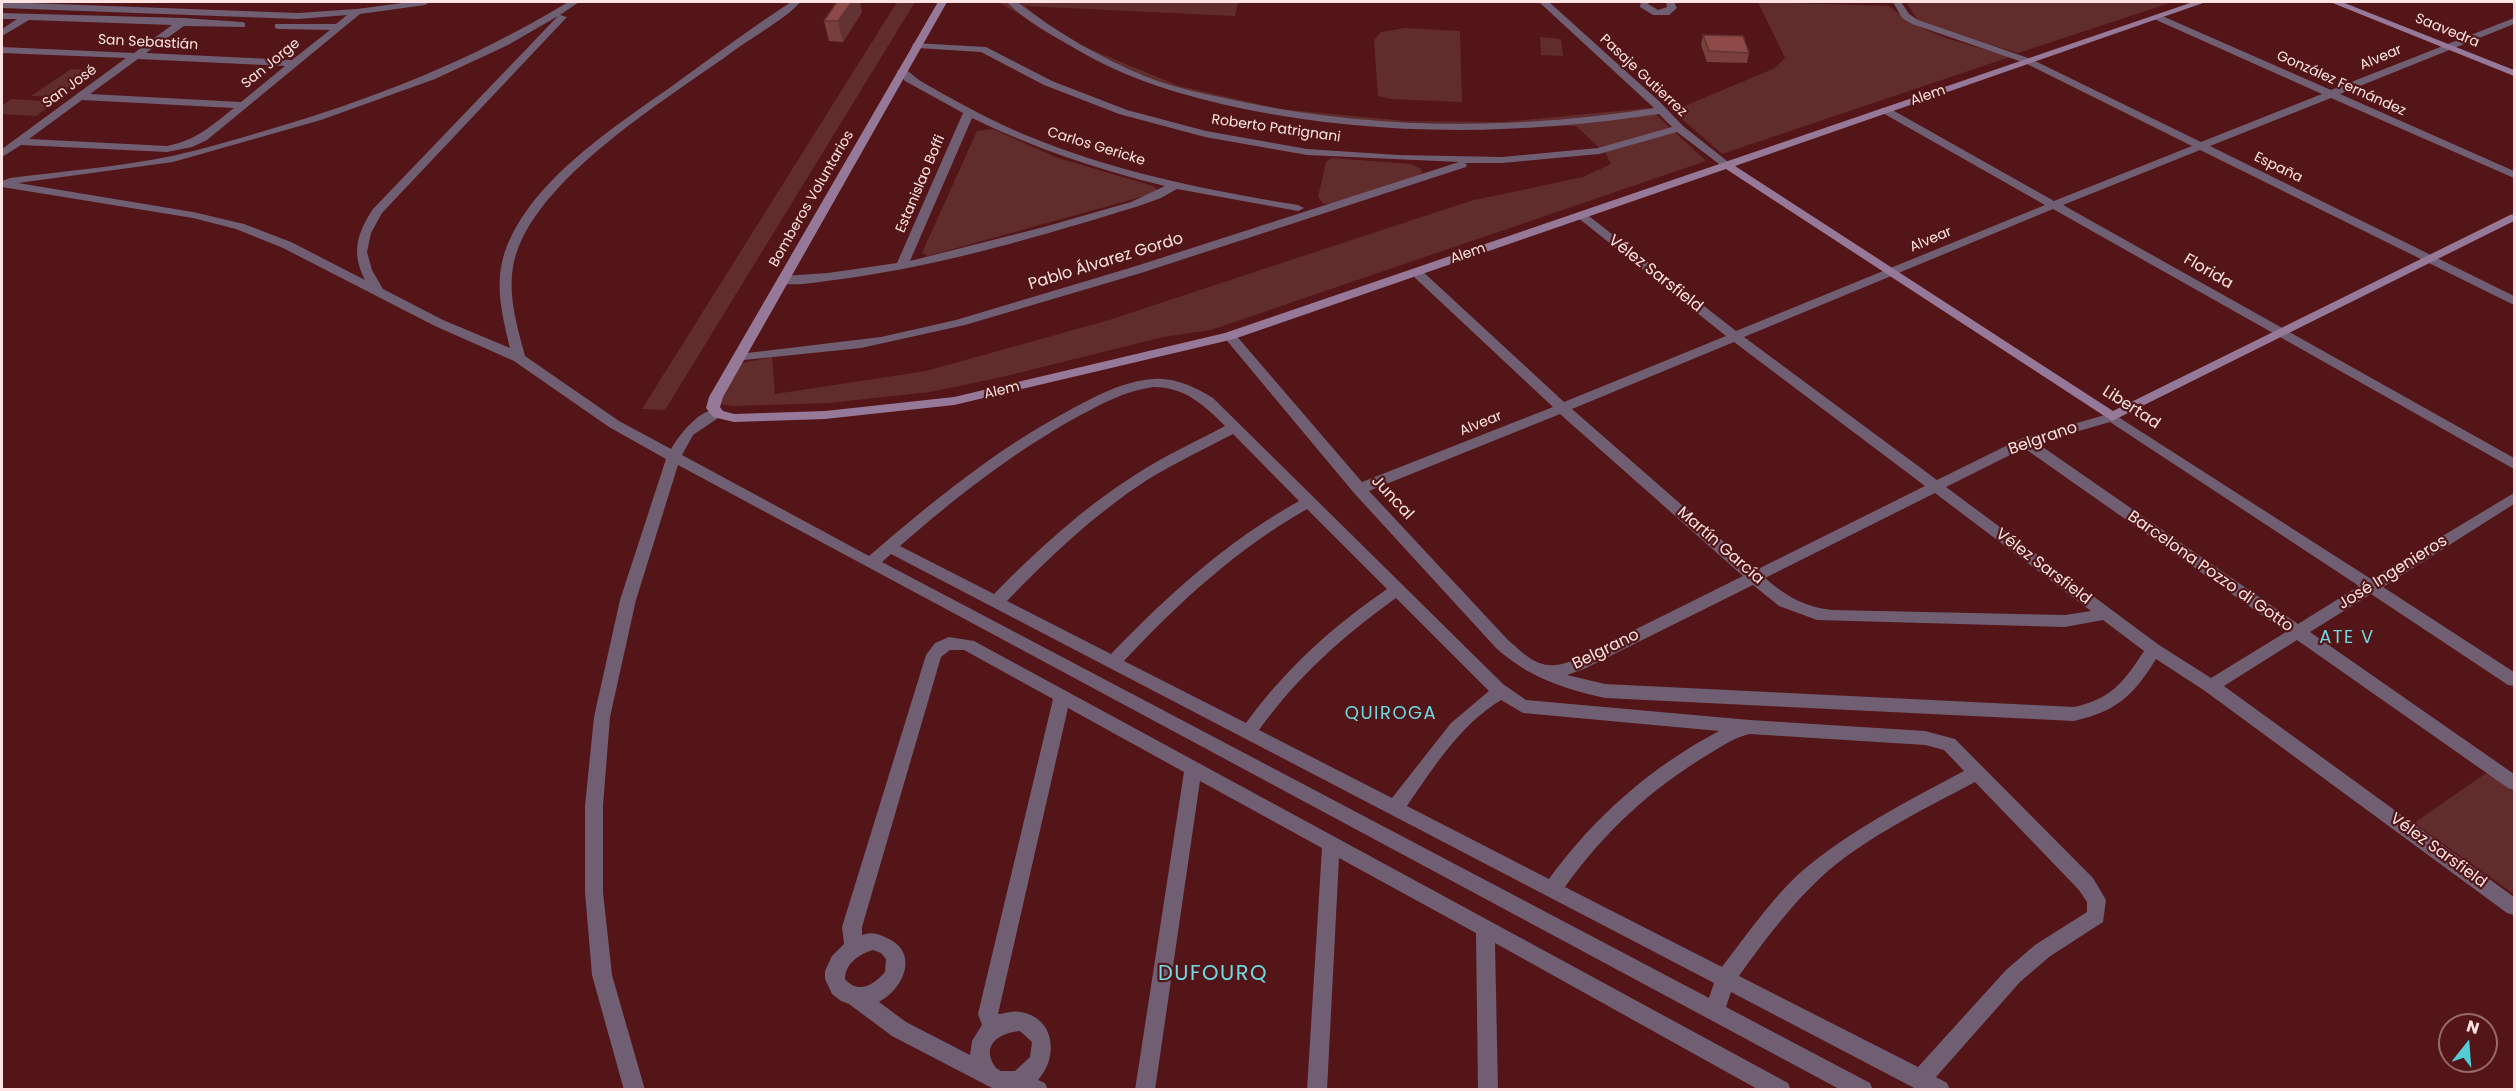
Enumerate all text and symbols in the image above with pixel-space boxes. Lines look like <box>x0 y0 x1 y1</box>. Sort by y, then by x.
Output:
street label: Saavedra <box>2412 11 2482 51</box>
street label: Pasaje Gutierrez <box>1596 31 1690 121</box>
street label: San Sebastián <box>97 32 199 54</box>
street label: San Jorge <box>238 35 304 93</box>
street label: Alvear <box>2357 42 2405 74</box>
street label: González Fernández <box>2274 48 2408 120</box>
street label: San José <box>40 62 100 112</box>
street label: Alem <box>1908 82 1948 110</box>
street label: Roberto Patrignani <box>1210 112 1342 146</box>
street label: Carlos Gericke <box>1045 124 1147 170</box>
street label: Bomberos Voluntarios <box>766 128 858 270</box>
street label: Estanislao Boffi <box>893 133 949 235</box>
street label: España <box>2251 149 2305 187</box>
street label: Alvear <box>1907 224 1955 256</box>
street label: Pablo Álvarez Gordo <box>1026 229 1186 295</box>
street label: Vélez Sarsfield <box>1604 231 1706 317</box>
street label: Alem <box>1448 240 1488 268</box>
street label: Florida <box>2180 250 2236 294</box>
street label: Alem <box>983 379 1021 403</box>
street label: Libertad <box>2099 382 2163 434</box>
street label: Alvear <box>1457 408 1505 440</box>
street label: Belgrano <box>2006 418 2080 460</box>
street label: Juncal <box>1367 472 1417 524</box>
street label: Martín García <box>1673 503 1767 589</box>
street label: Barcelona Pozzo di Gotto <box>2123 507 2297 637</box>
street label: Vélez Sarsfield <box>1991 525 2095 609</box>
street label: José Ingenieros <box>2335 532 2451 614</box>
street label: Belgrano <box>1570 626 1642 674</box>
district label: ATE V <box>2319 627 2375 649</box>
district label: QUIROGA <box>1345 703 1437 725</box>
street label: Vélez Sarsfield <box>2386 810 2490 892</box>
district label: DUFOURQ <box>1158 962 1268 988</box>
north arrow <box>2438 1013 2498 1073</box>
text: N <box>2464 1014 2482 1040</box>

